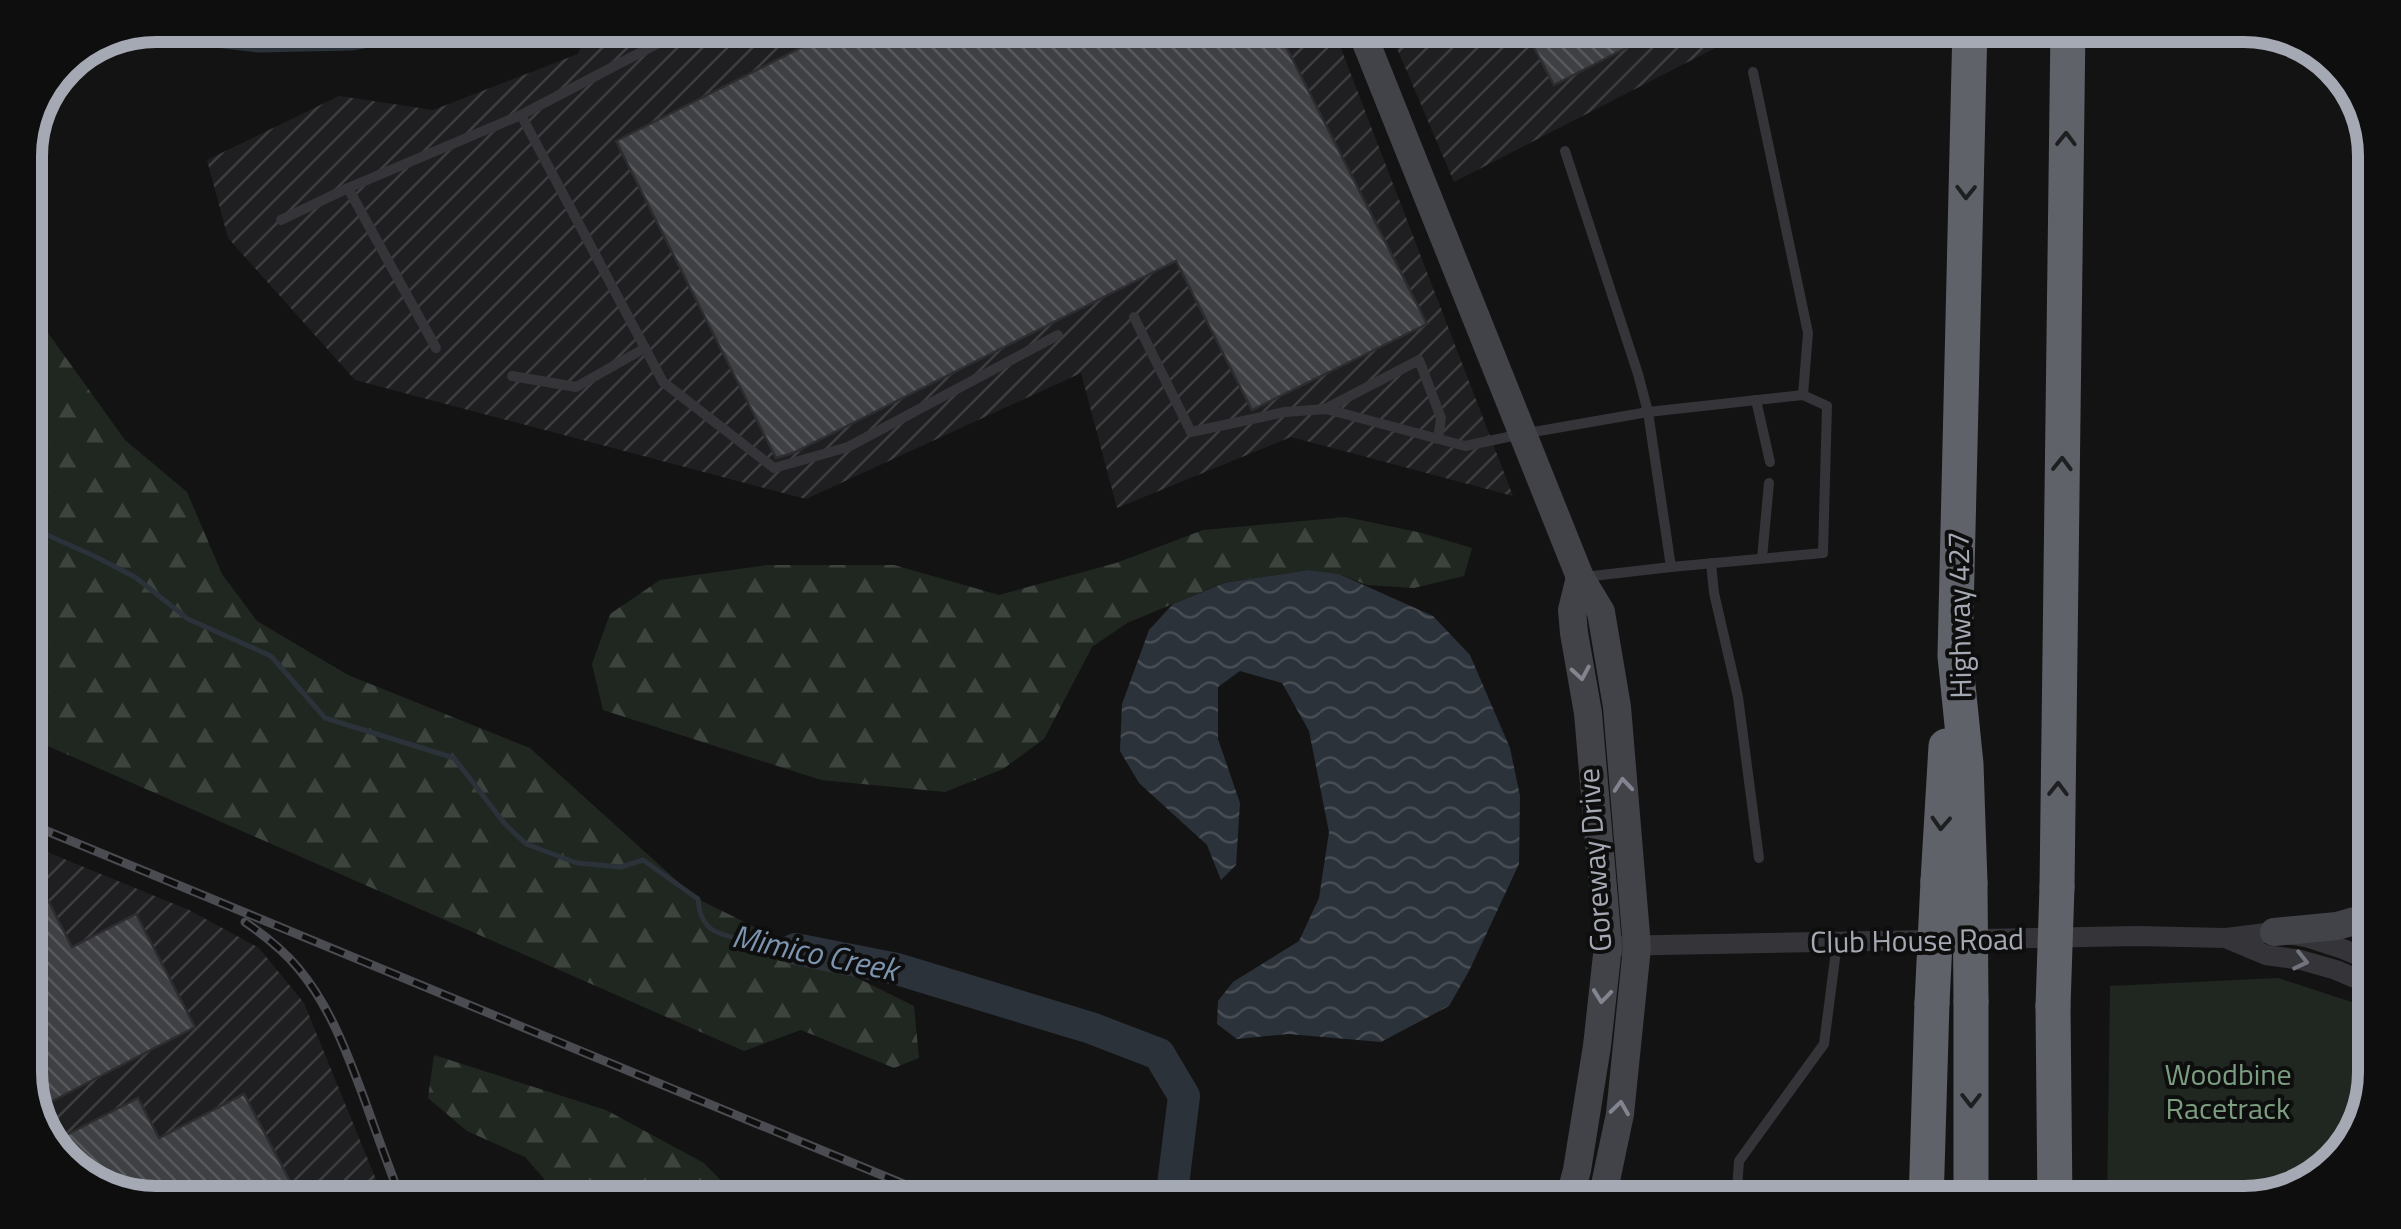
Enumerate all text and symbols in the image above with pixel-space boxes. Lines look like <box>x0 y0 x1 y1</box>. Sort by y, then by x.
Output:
one-way arrow <box>2055 131 2077 146</box>
one-way arrow <box>1956 185 1977 201</box>
one-way arrow <box>2052 456 2073 472</box>
street label: Highway 427 <box>1935 531 1983 699</box>
one-way arrow <box>1570 665 1591 681</box>
street label: Goreway Drive <box>1565 767 1623 953</box>
one-way arrow <box>1613 776 1635 792</box>
one-way arrow <box>2048 781 2069 797</box>
one-way arrow <box>1931 815 1952 831</box>
water label: Mimico Creek <box>728 911 906 994</box>
street label: Club House Road <box>1810 915 2024 965</box>
one-way arrow <box>2293 950 2310 971</box>
one-way arrow <box>1592 989 1613 1005</box>
park label: Woodbine Racetrack <box>2164 1051 2292 1131</box>
one-way arrow <box>1960 1092 1982 1108</box>
one-way arrow <box>1609 1100 1630 1117</box>

